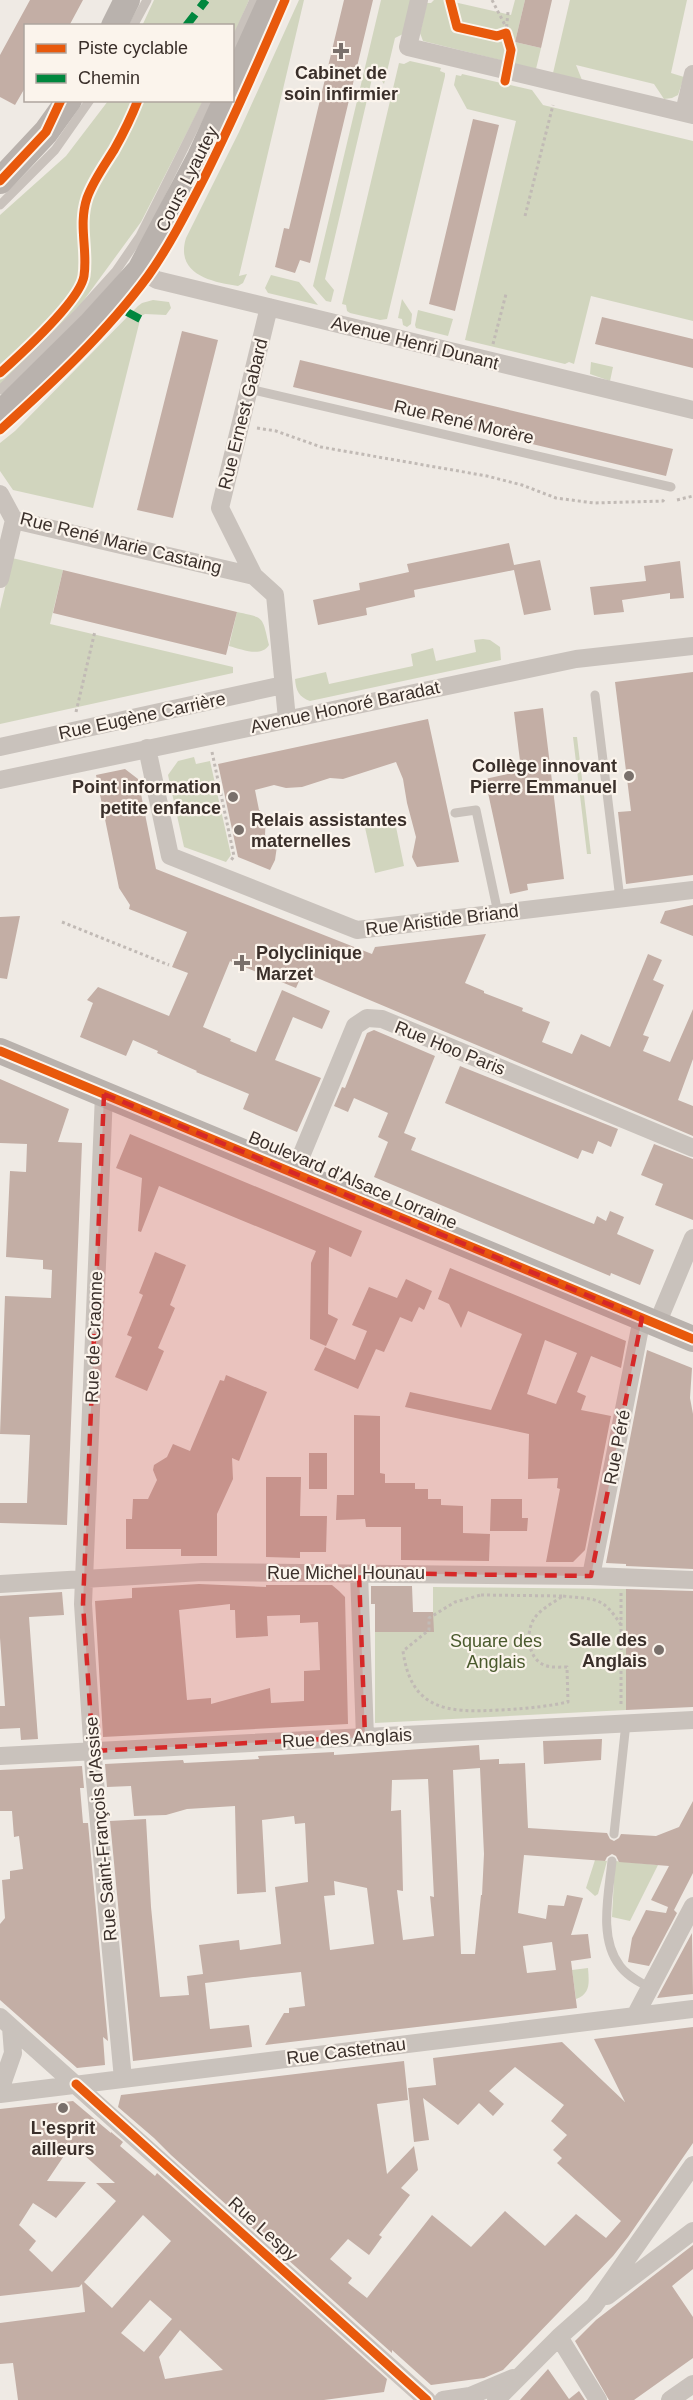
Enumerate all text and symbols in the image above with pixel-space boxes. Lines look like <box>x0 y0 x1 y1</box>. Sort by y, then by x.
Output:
legend <box>24 24 234 102</box>
text: Piste cyclable <box>78 38 188 58</box>
marker: Cabinet de soin infirmier <box>332 42 350 60</box>
place label: Cabinet de soin infirmier <box>284 63 398 104</box>
text: Chemin <box>78 68 140 88</box>
street label: Cours Lyautey <box>152 123 222 235</box>
street label: Avenue Henri Dunant <box>329 313 501 373</box>
street label: Rue Ernest Gabard <box>215 336 271 492</box>
street label: Rue René Morère <box>392 396 536 448</box>
street label: Rue René Marie Castaing <box>18 508 224 578</box>
street label: Avenue Honoré Baradat <box>249 677 441 737</box>
street label: Rue Eugène Carrière <box>57 689 227 743</box>
place label: Collège innovant Pierre Emmanuel <box>470 756 617 797</box>
marker: Collège innovant Pierre Emmanuel <box>622 769 636 783</box>
place label: Point information petite enfance <box>72 777 221 818</box>
marker: Point information petite enfance <box>226 790 240 804</box>
place label: Relais assistantes maternelles <box>251 810 407 851</box>
marker: Relais assistantes maternelles <box>232 823 246 837</box>
street label: Rue Aristide Briand <box>364 901 520 939</box>
place label: Polyclinique Marzet <box>256 943 362 984</box>
marker: Polyclinique Marzet <box>233 954 251 972</box>
street label: Rue Hoo Paris <box>392 1017 508 1079</box>
street label: Boulevard d'Alsace Lorraine <box>246 1127 460 1233</box>
street label: Rue de Craonne <box>82 1271 106 1403</box>
street label: Rue Péré <box>600 1408 634 1486</box>
street label: Rue Michel Hounau <box>267 1563 425 1583</box>
place label: Salle des Anglais <box>569 1630 647 1671</box>
park label: Square des Anglais <box>450 1631 542 1672</box>
marker: Salle des Anglais <box>652 1643 666 1657</box>
street label: Rue Saint-François d'Assise <box>81 1716 121 1942</box>
street label: Rue des Anglais <box>282 1725 412 1751</box>
street label: Rue Castetnau <box>285 2034 407 2068</box>
marker: L'esprit ailleurs <box>56 2101 70 2115</box>
place label: L'esprit ailleurs <box>31 2118 95 2159</box>
street label: Rue Lespy <box>224 2193 302 2265</box>

